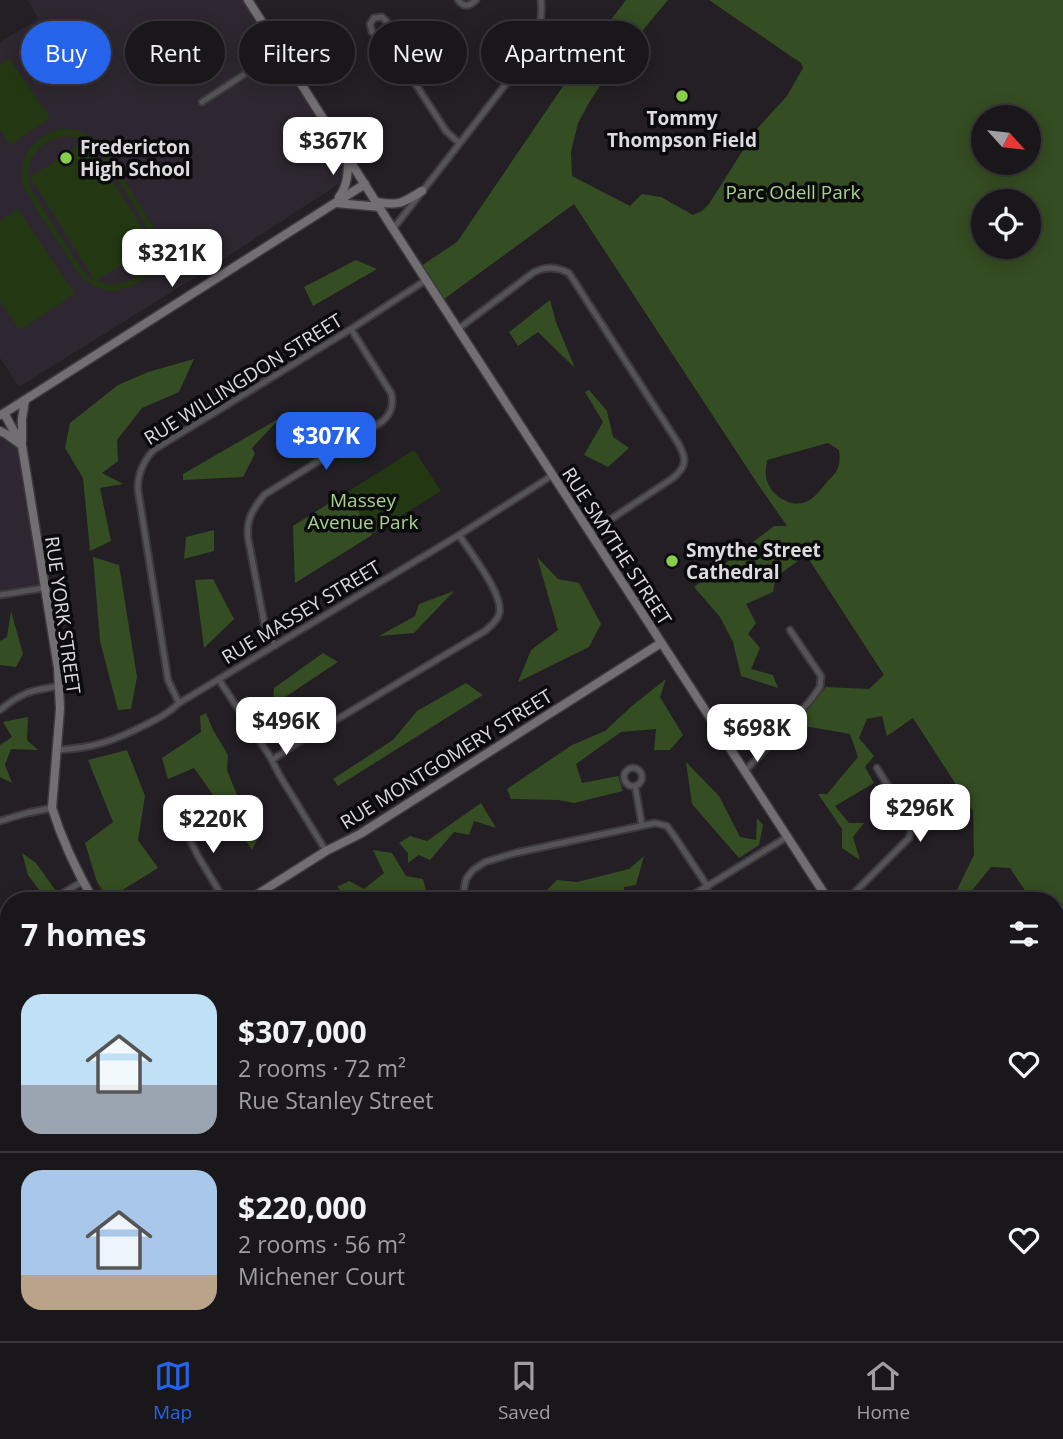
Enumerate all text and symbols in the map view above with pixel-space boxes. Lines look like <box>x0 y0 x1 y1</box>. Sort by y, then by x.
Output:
chip: Buy <box>21 21 111 84</box>
chip: Rent <box>125 21 225 84</box>
chip: Filters <box>239 21 355 84</box>
chip: New <box>369 21 467 84</box>
chip: Apartment <box>481 21 649 84</box>
marker: Tommy Thompson Field <box>674 88 690 104</box>
place label: Tommy Thompson Field <box>607 105 757 153</box>
north arrow <box>971 105 1041 175</box>
map controls <box>971 105 1041 259</box>
pin: $367K <box>284 118 382 177</box>
text: $367K <box>299 124 367 156</box>
place label: Fredericton High School <box>80 134 191 182</box>
marker: Fredericton High School <box>58 150 74 166</box>
park label: Parc Odell Park <box>725 179 861 205</box>
button: locate <box>971 189 1041 259</box>
pin: $321K <box>123 230 221 289</box>
text: $321K <box>138 236 206 268</box>
street label: RUE WILLINGDON STREET <box>139 307 348 451</box>
pin: $307K <box>277 412 375 472</box>
text: $307K <box>292 419 360 451</box>
street label: RUE SMYTHE STREET <box>556 462 678 630</box>
park label: Massey Avenue Park <box>308 487 418 535</box>
street label: RUE YORK STREET <box>39 534 87 696</box>
place label: Smythe Street Cathedral <box>686 537 821 585</box>
marker: Smythe Street Cathedral <box>664 553 680 569</box>
street label: RUE MASSEY STREET <box>217 554 386 670</box>
street label: RUE MONTGOMERY STREET <box>335 683 557 835</box>
pin: $496K <box>237 698 335 757</box>
text: $496K <box>252 704 320 736</box>
pin: $698K <box>708 704 806 764</box>
text: $698K <box>723 711 791 743</box>
pin: $296K <box>871 784 969 844</box>
text: $296K <box>886 791 954 823</box>
pin: $220K <box>164 796 262 855</box>
text: $220K <box>179 802 247 834</box>
text: 7 homes <box>21 914 146 955</box>
icon: filters <box>1005 915 1043 953</box>
text: $307,000 <box>238 1011 367 1052</box>
icon: home <box>77 1022 161 1106</box>
icon: heart <box>1005 1045 1043 1083</box>
text: 2 rooms · 72 m² <box>238 1052 406 1084</box>
text: Rue Stanley Street <box>238 1084 433 1116</box>
text: $220,000 <box>238 1187 367 1228</box>
icon: home <box>77 1198 161 1282</box>
icon: heart <box>1005 1221 1043 1259</box>
text: 2 rooms · 56 m² <box>238 1228 406 1260</box>
text: Michener Court <box>238 1260 405 1292</box>
tab: Map <box>153 1357 192 1425</box>
tab: Saved <box>498 1357 551 1425</box>
tab: Home <box>856 1357 910 1425</box>

